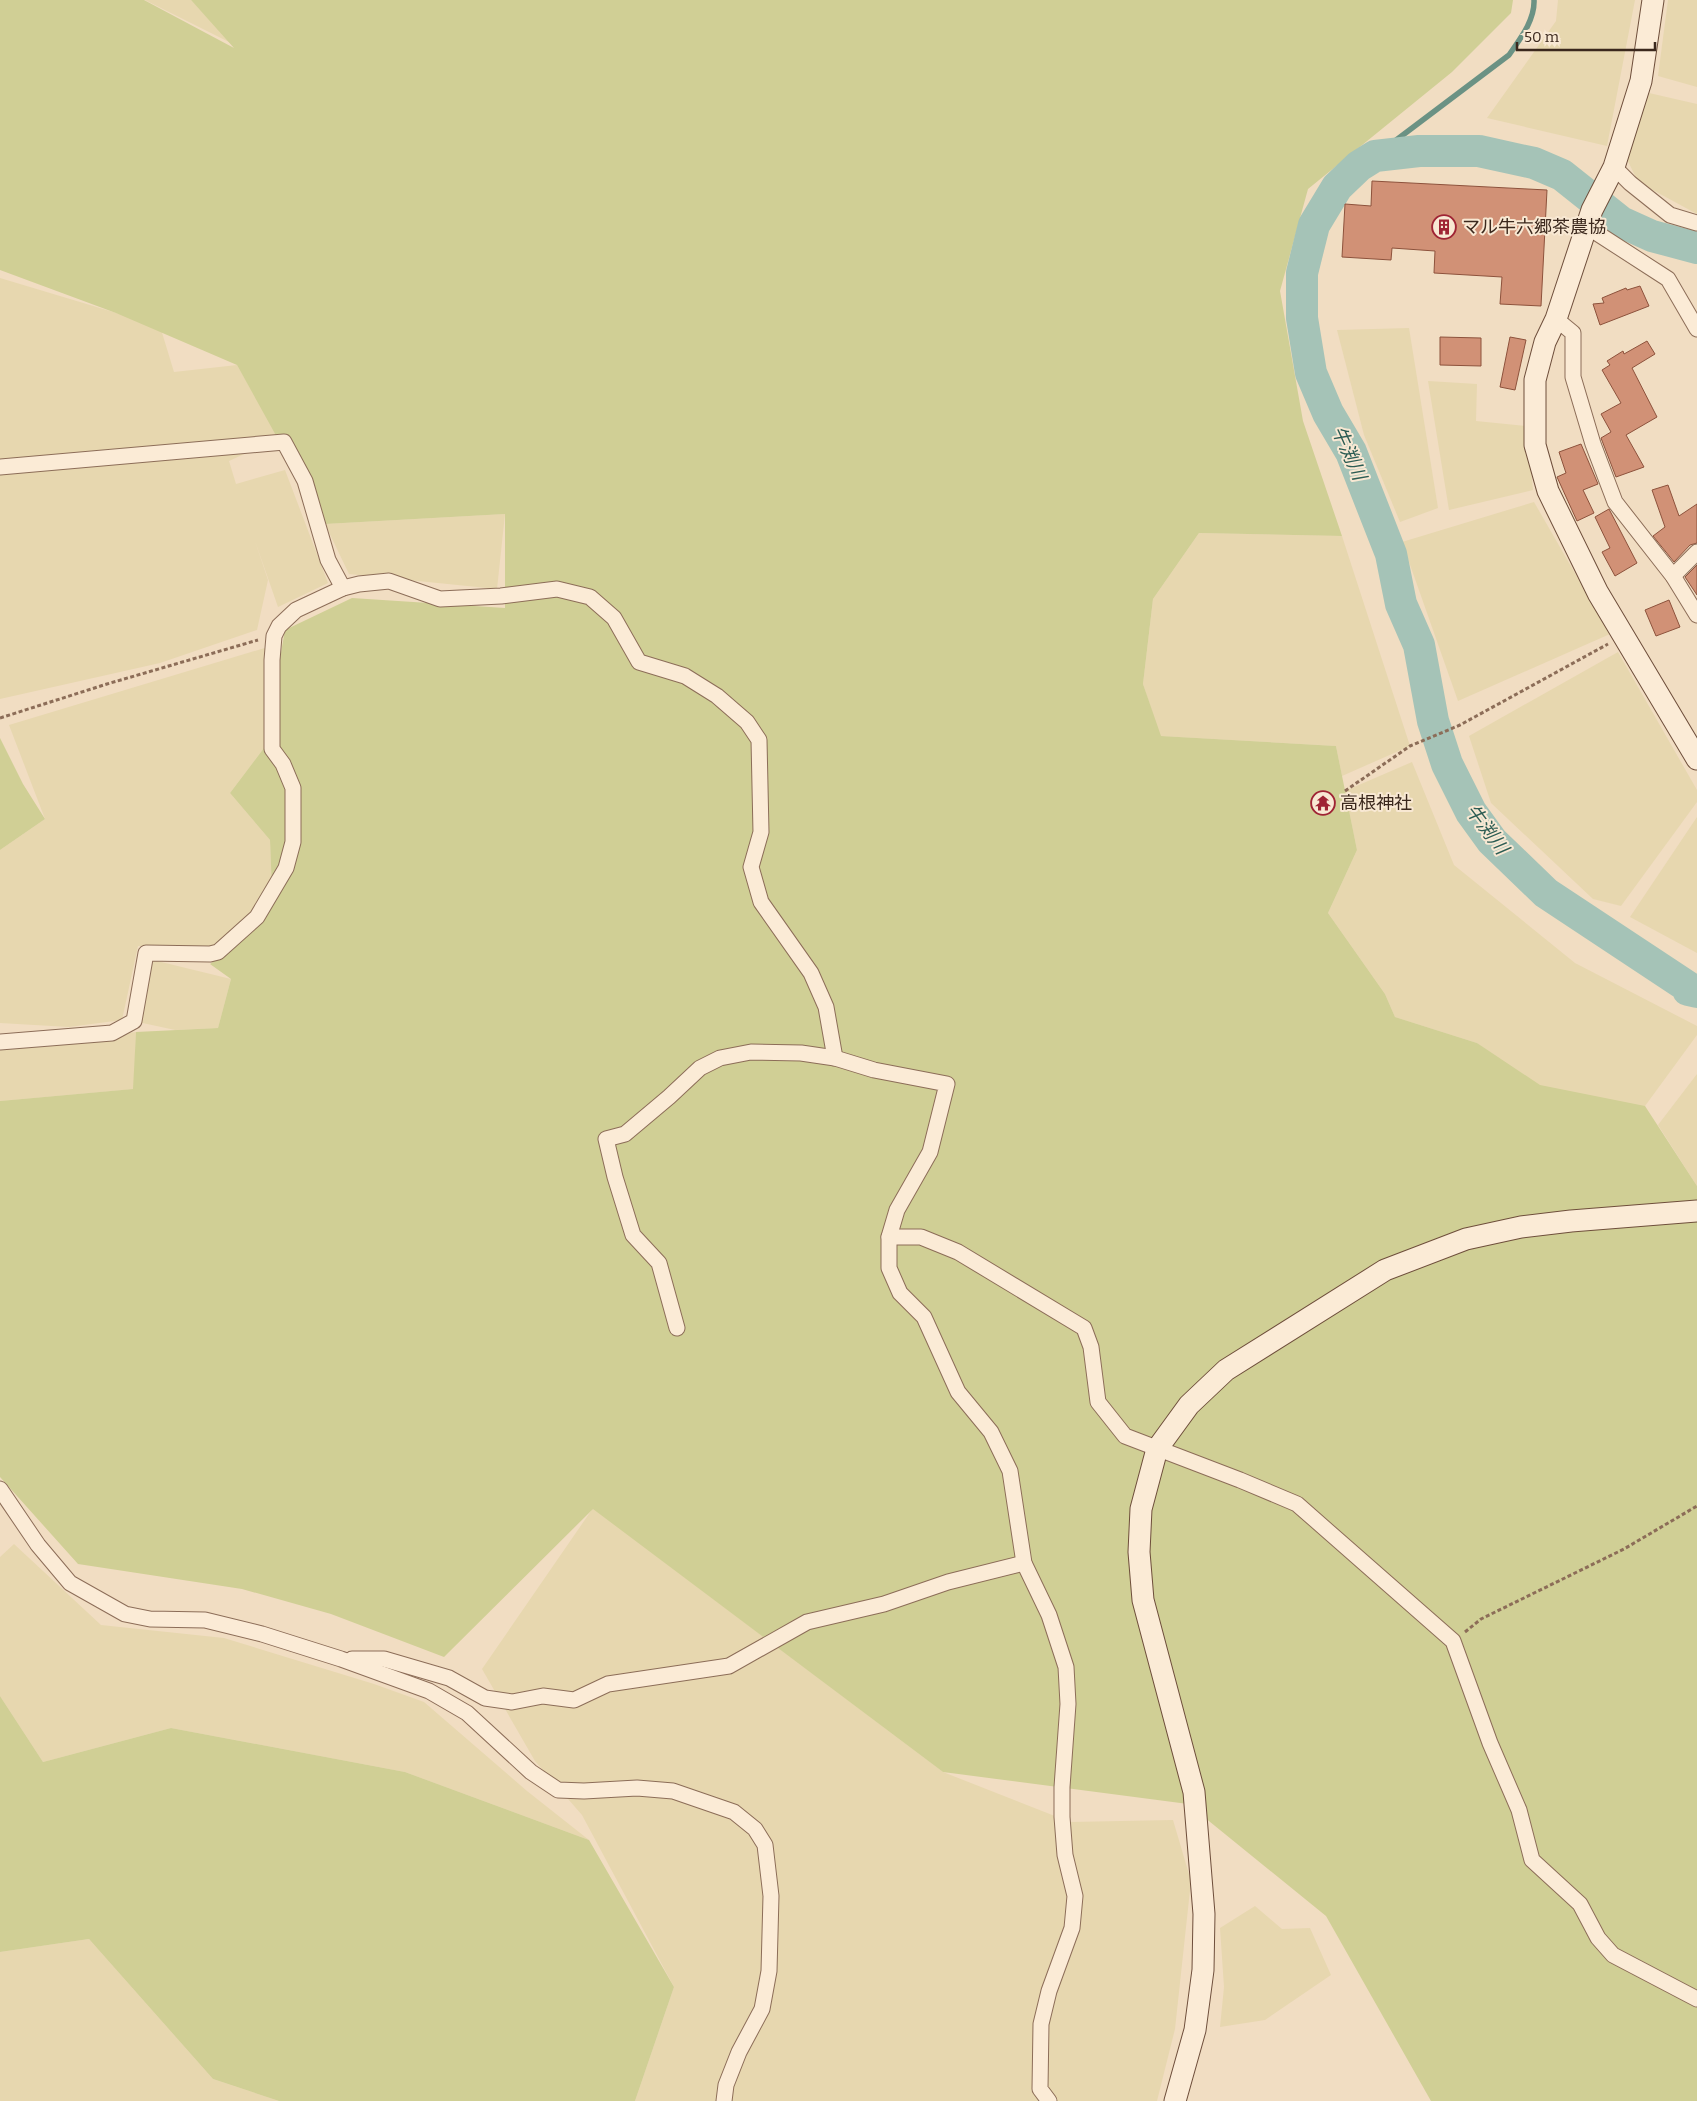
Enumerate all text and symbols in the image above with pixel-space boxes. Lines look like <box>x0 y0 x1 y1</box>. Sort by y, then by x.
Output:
scale bar <box>1517 20 1654 52</box>
text: 50 m <box>1524 28 1560 46</box>
building icon: マル牛六郷茶農協 <box>1431 214 1457 240</box>
place label: マル牛六郷茶農協 <box>1462 216 1606 238</box>
water label: 牛渕川 <box>1327 422 1372 486</box>
temple icon: 高根神社 <box>1310 790 1336 816</box>
place label: 高根神社 <box>1340 792 1412 814</box>
water label: 牛渕川 <box>1461 799 1515 860</box>

